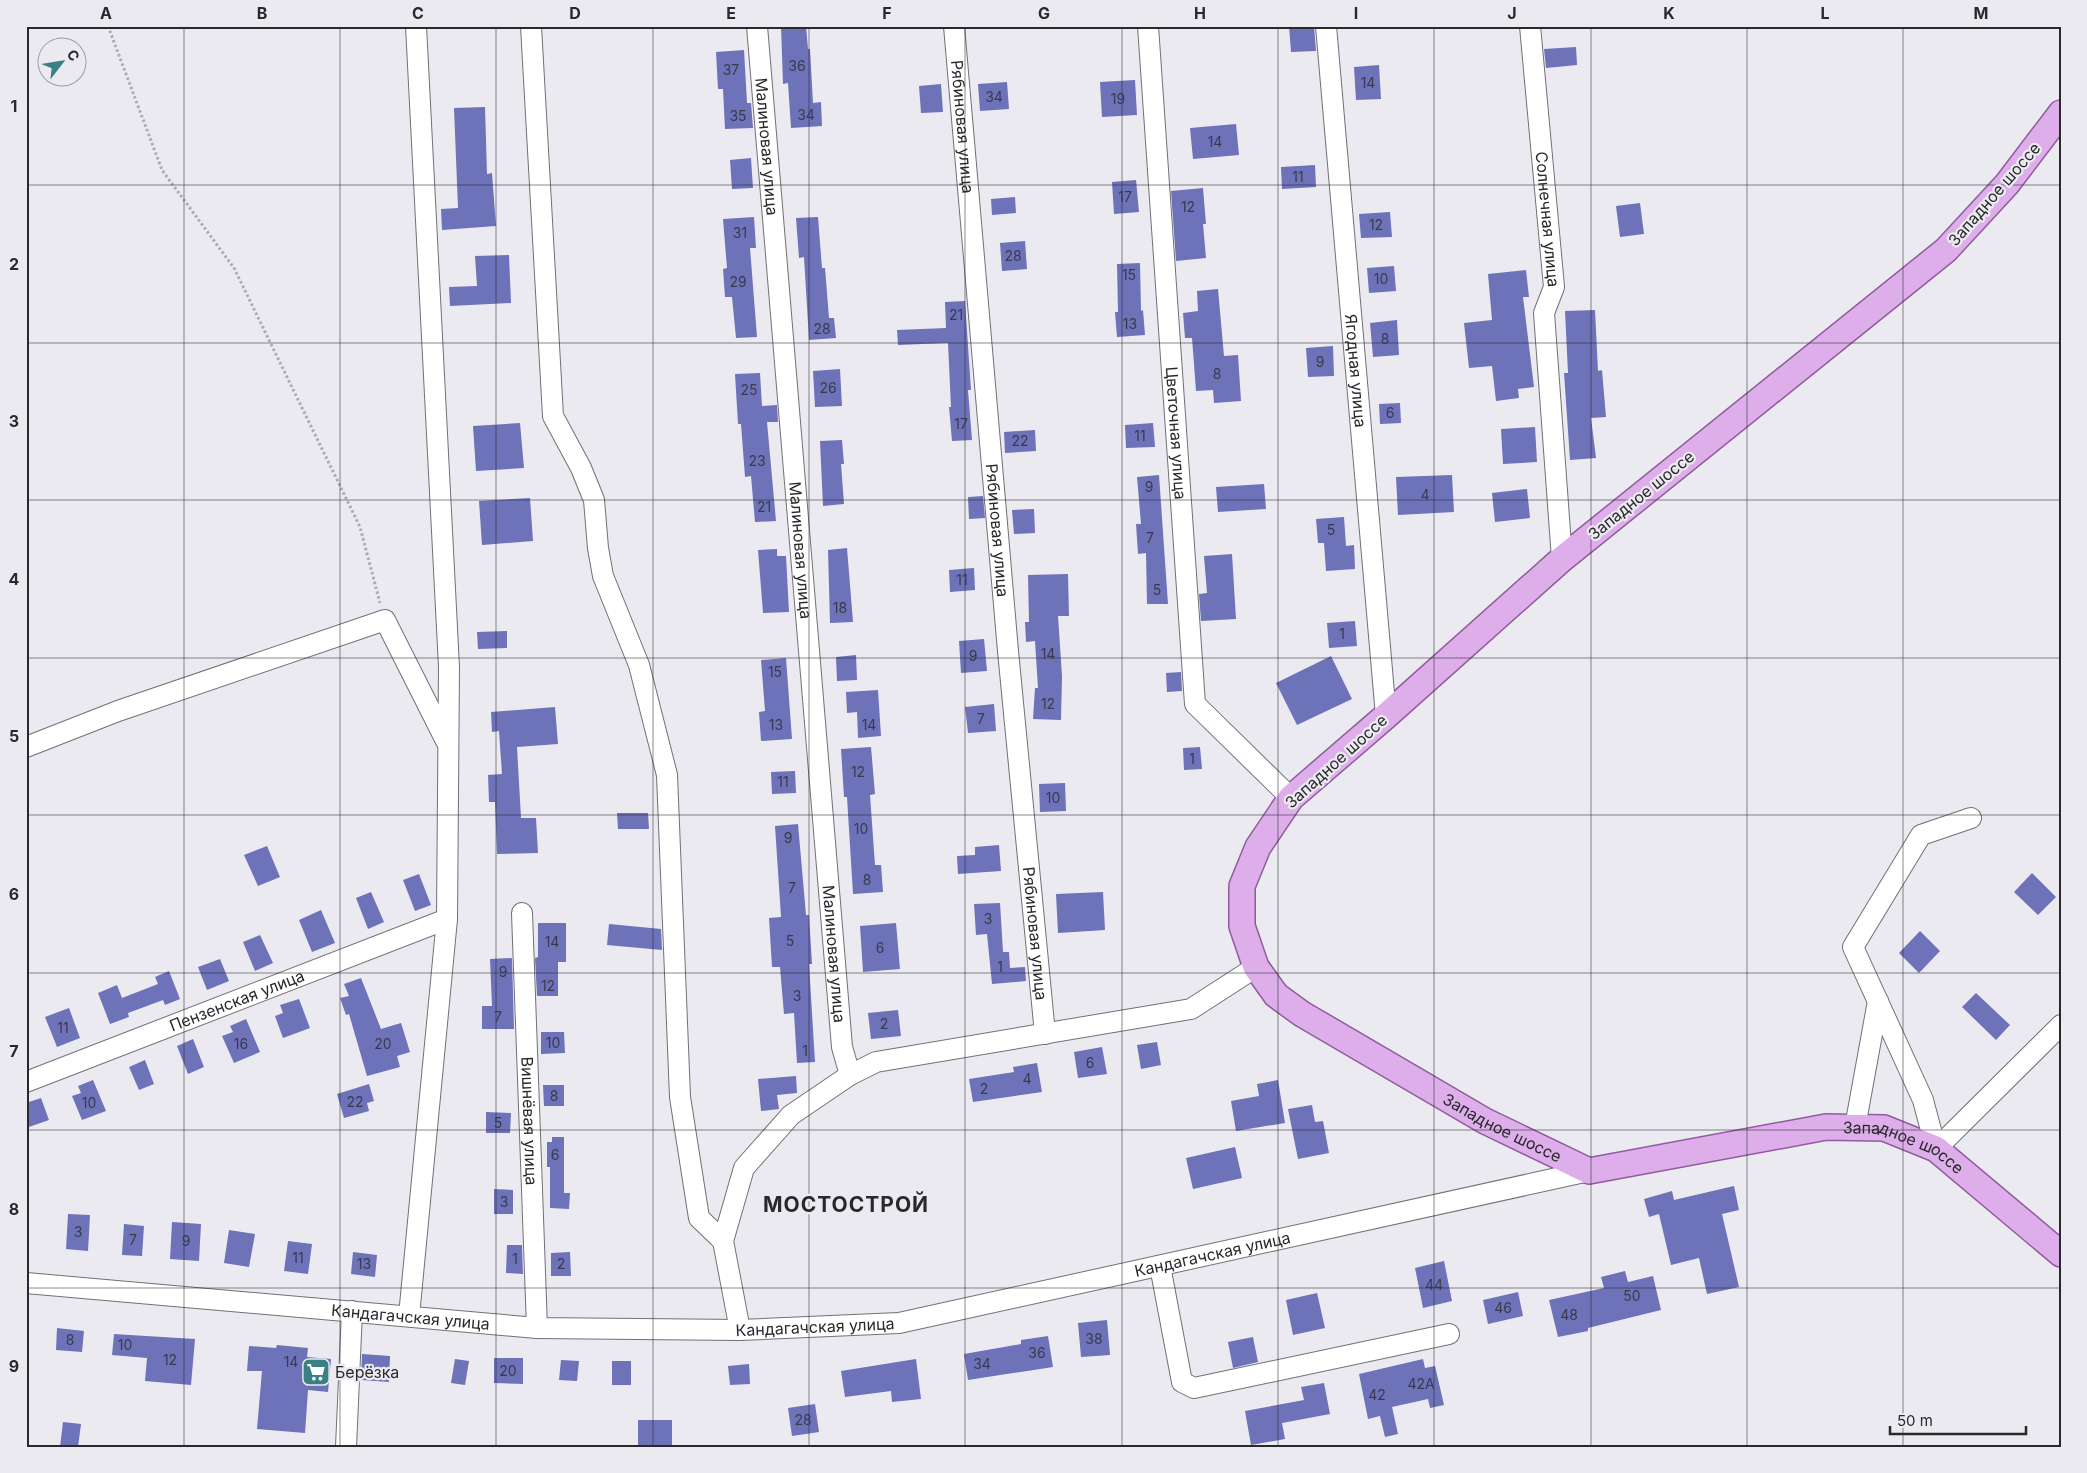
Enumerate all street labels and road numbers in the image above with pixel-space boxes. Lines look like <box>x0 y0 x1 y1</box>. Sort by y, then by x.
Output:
street label: Рябиновая улица <box>947 59 978 194</box>
street label: Малиновая улица <box>751 77 783 216</box>
street label: Западное шоссе <box>1944 138 2044 250</box>
street label: Солнечная улица <box>1532 151 1564 288</box>
street label: Ягодная улица <box>1341 313 1371 428</box>
street label: Цветочная улица <box>1162 366 1191 500</box>
street label: Западное шоссе <box>1584 446 1698 544</box>
street label: Рябиновая улица <box>982 463 1013 598</box>
street label: Малиновая улица <box>785 481 816 620</box>
street label: Западное шоссе <box>1281 710 1391 812</box>
street label: Рябиновая улица <box>1019 866 1052 1001</box>
street label: Малиновая улица <box>819 884 850 1023</box>
street label: Пензенская улица <box>166 965 307 1036</box>
street label: Вишнёвая улица <box>517 1056 542 1186</box>
street label: Западное шоссе <box>1440 1089 1565 1166</box>
street label: Западное шоссе <box>1843 1117 1968 1178</box>
street label: Кандагачская улица <box>1133 1227 1292 1281</box>
street label: Кандагачская улица <box>330 1300 491 1334</box>
street label: Кандагачская улица <box>735 1313 895 1340</box>

